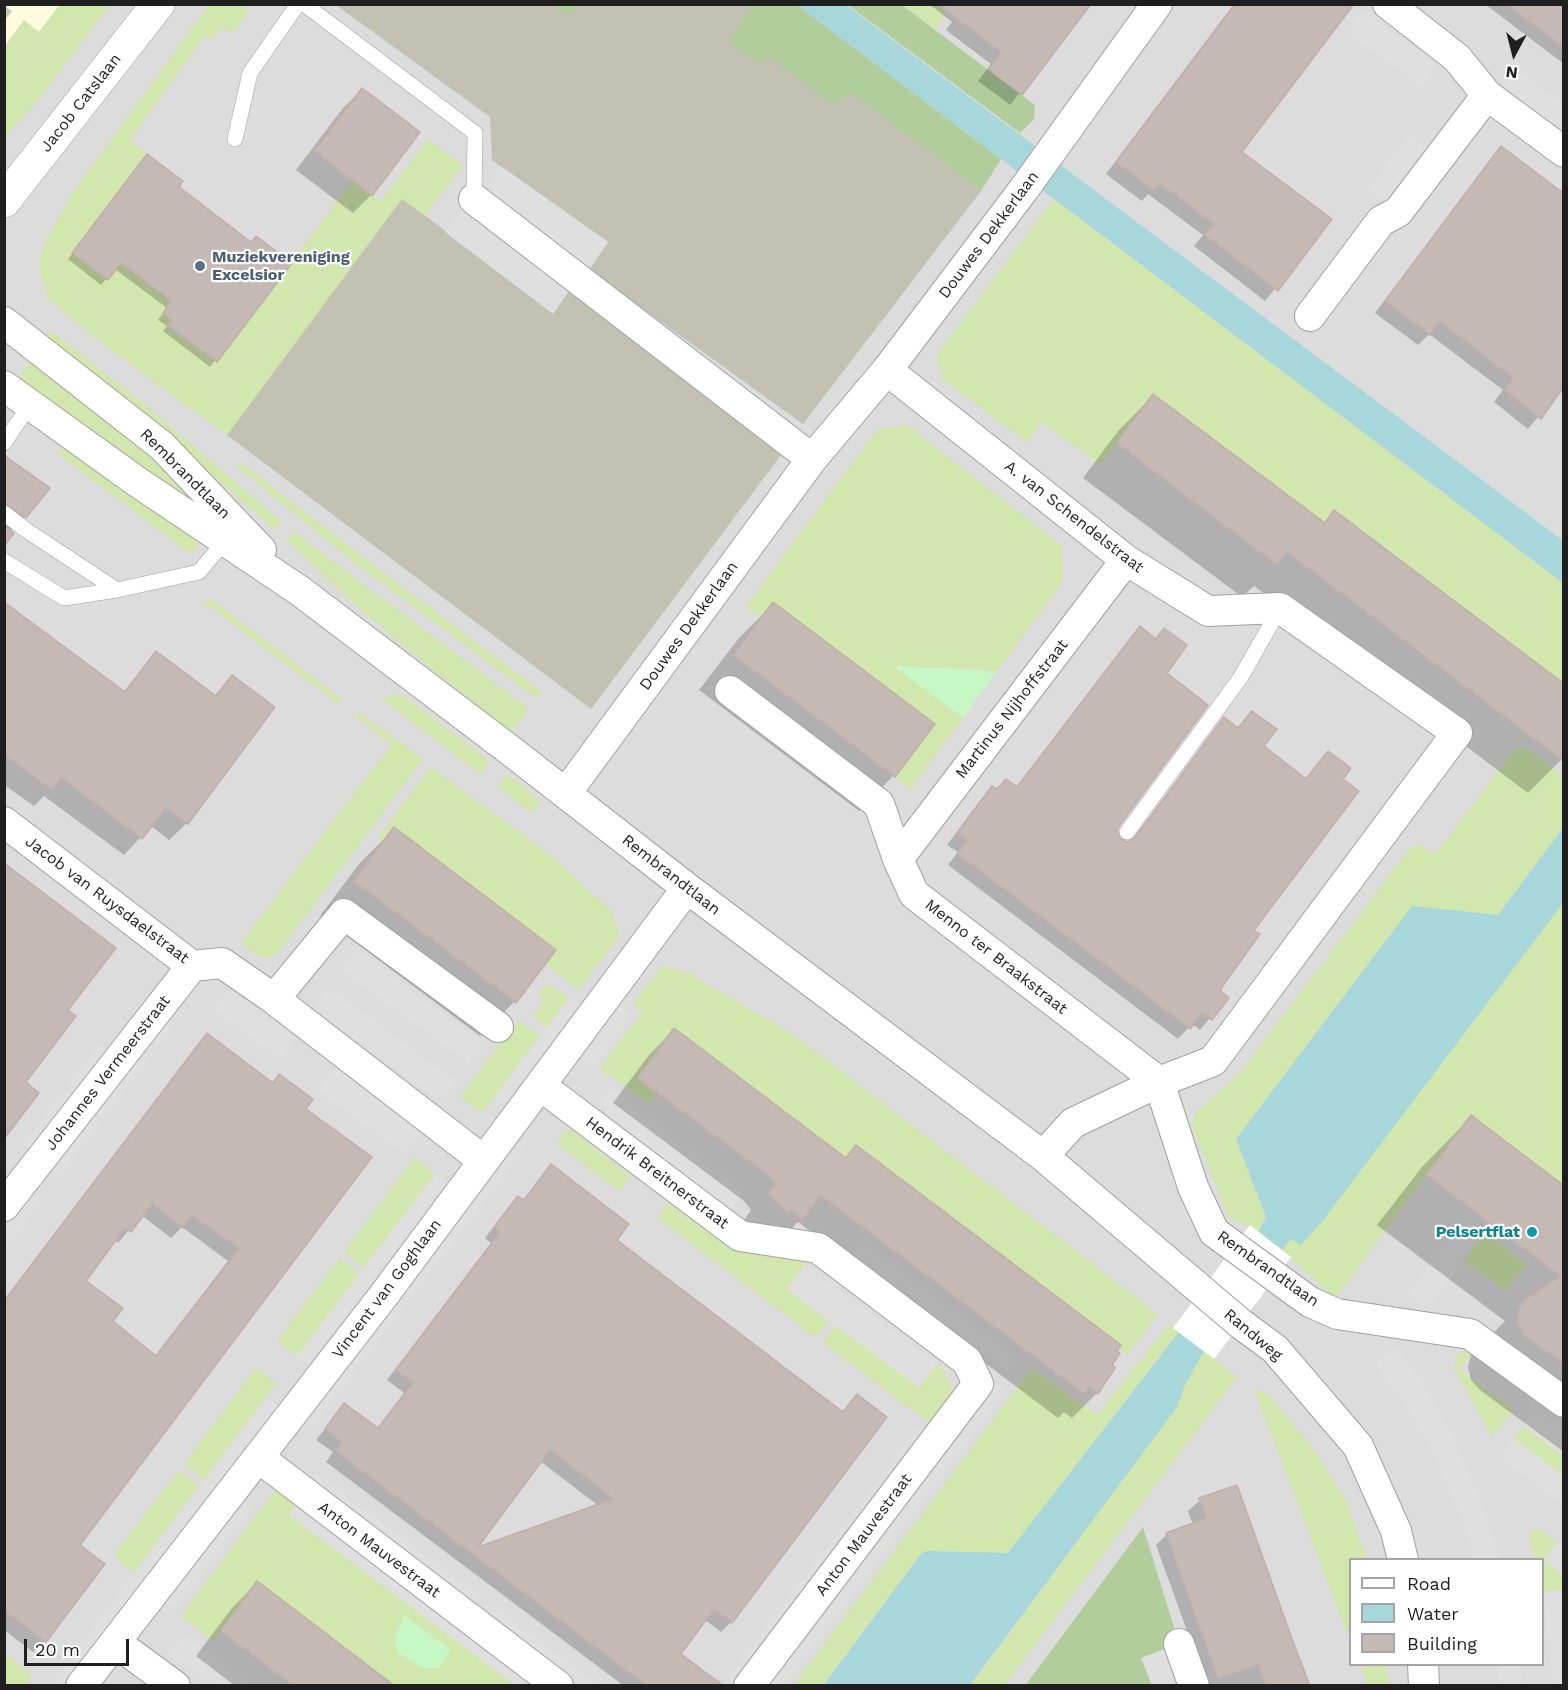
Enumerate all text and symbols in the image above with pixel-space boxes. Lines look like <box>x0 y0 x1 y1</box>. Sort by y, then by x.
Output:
north arrow <box>1484 24 1544 84</box>
street label: Jacob Catslaan <box>37 50 125 156</box>
text: N <box>1505 62 1519 83</box>
street label: Douwes Dekkerlaan <box>935 168 1043 302</box>
place label: Muziekvereniging Excelsior <box>212 247 350 285</box>
marker: Muziekvereniging Excelsior <box>193 259 207 273</box>
street label: Rembrandtlaan <box>136 425 234 523</box>
street label: A. van Schendelstraat <box>1001 457 1147 577</box>
street label: Douwes Dekkerlaan <box>636 558 742 694</box>
street label: Martinus Nijhoffstraat <box>952 636 1072 782</box>
street label: Rembrandtlaan <box>618 831 724 919</box>
street label: Jacob van Ruysdaelstraat <box>21 832 193 968</box>
street label: Menno ter Braakstraat <box>921 895 1071 1019</box>
street label: Johannes Vermeerstraat <box>41 992 175 1154</box>
street label: Hendrik Breitnerstraat <box>582 1113 732 1233</box>
street label: Vincent van Goghlaan <box>328 1215 446 1363</box>
place label: Pelsertflat <box>1436 1222 1520 1242</box>
marker: Pelsertflat <box>1525 1225 1539 1239</box>
street label: Rembrandtlaan <box>1213 1227 1323 1311</box>
street label: Randweg <box>1220 1305 1286 1365</box>
street label: Anton Mauvestraat <box>812 1470 916 1600</box>
street label: Anton Mauvestraat <box>314 1498 444 1602</box>
legend <box>1349 1558 1544 1666</box>
text: Road <box>1407 1573 1451 1594</box>
text: Water <box>1407 1603 1459 1624</box>
scale bar <box>27 1627 132 1665</box>
text: Building <box>1407 1633 1477 1654</box>
text: 20 m <box>35 1639 80 1660</box>

